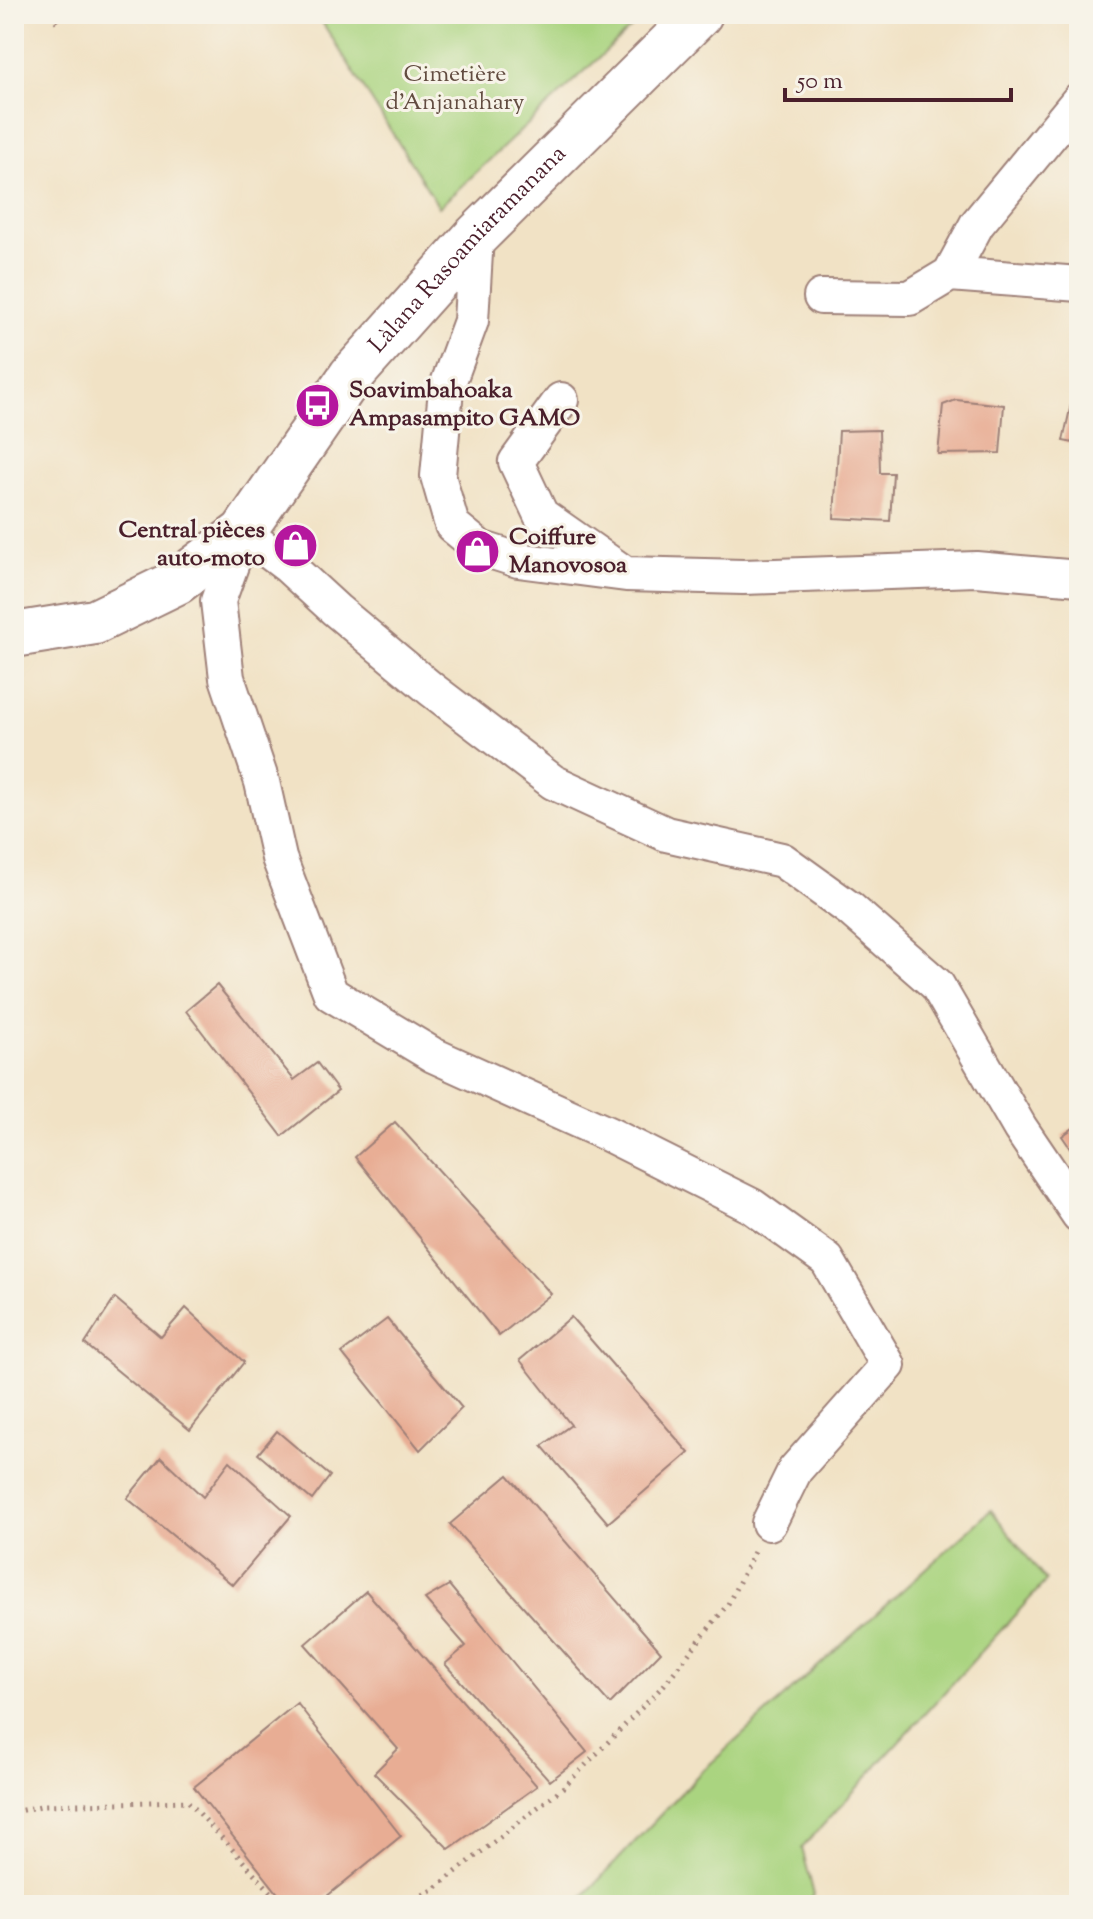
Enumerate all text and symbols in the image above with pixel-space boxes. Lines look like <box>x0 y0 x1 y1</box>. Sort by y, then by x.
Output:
scale bar <box>785 52 1011 102</box>
park label: Cimetière d'Anjanahary <box>386 58 525 120</box>
text: 50 m <box>795 65 843 99</box>
street label: Làlana Rasoamiaramanana <box>362 138 575 361</box>
place label: Soavimbahoaka Ampasampito GAMO <box>349 374 580 436</box>
bus stop icon: Soavimbahoaka Ampasampito GAMO <box>294 381 342 429</box>
place label: Central pièces auto-moto <box>118 514 265 576</box>
shop icon: Central pièces auto-moto <box>272 521 320 569</box>
place label: Coiffure Manovosoa <box>509 521 628 583</box>
shop icon: Coiffure Manovosoa <box>454 528 502 576</box>

